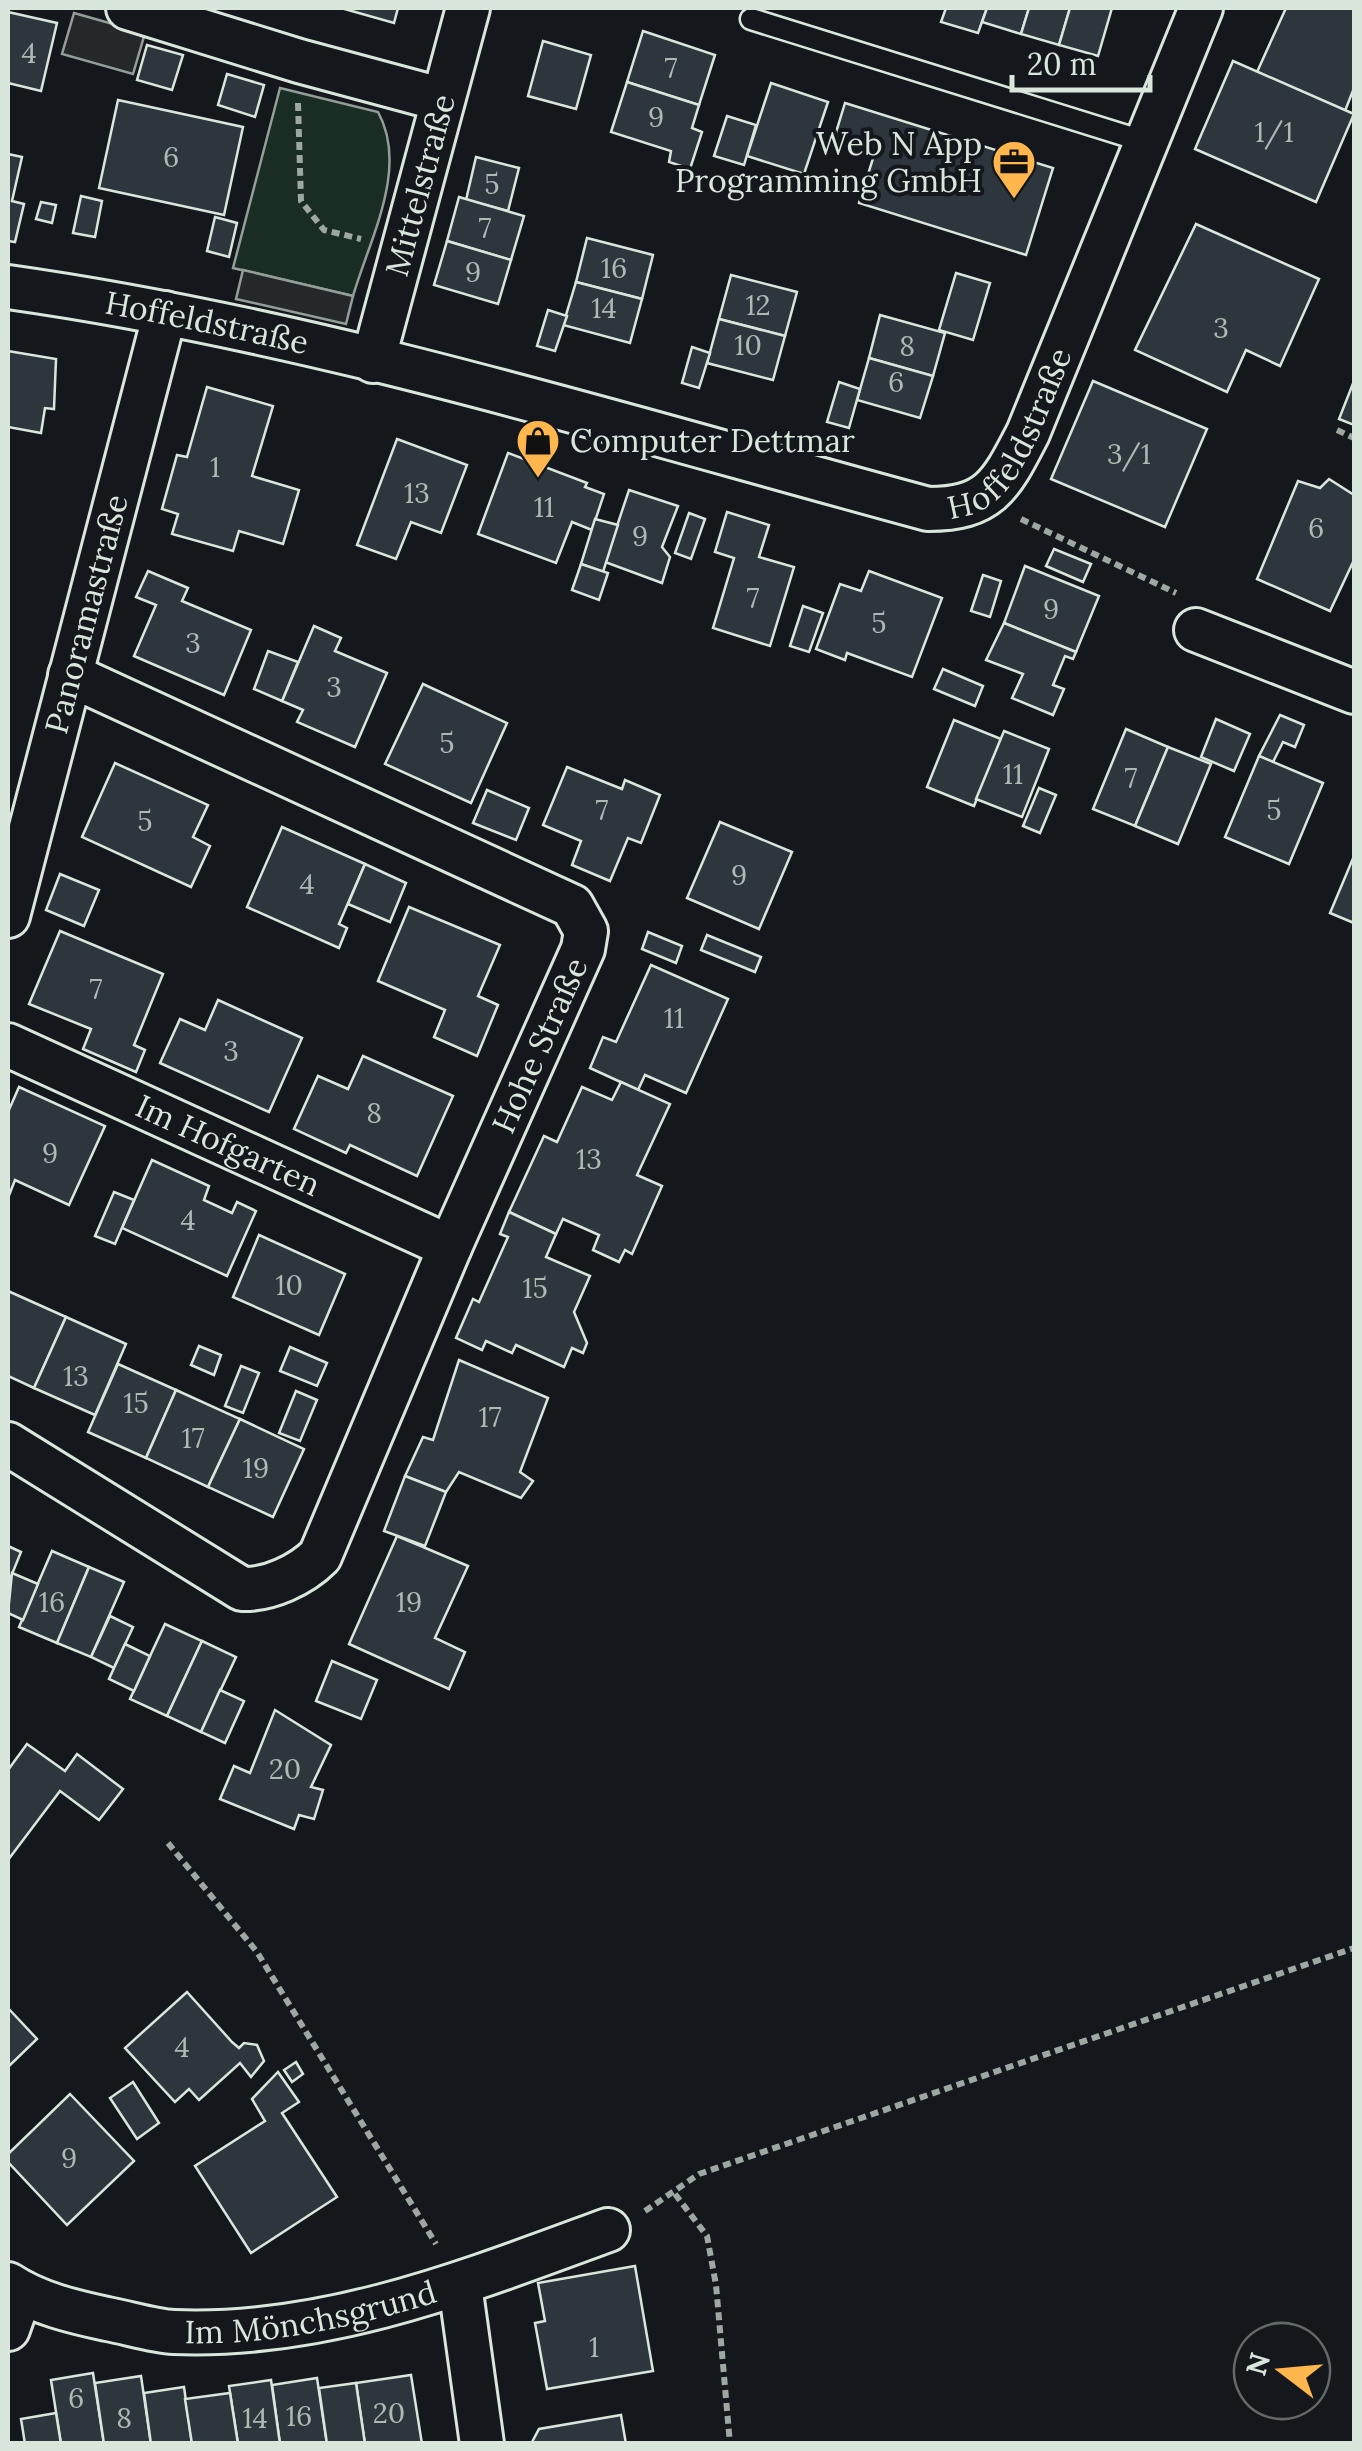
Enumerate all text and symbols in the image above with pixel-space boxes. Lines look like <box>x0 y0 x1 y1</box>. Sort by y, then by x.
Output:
scale bar <box>1012 30 1150 92</box>
house number: 4 <box>21 35 37 71</box>
text: 20 m <box>1027 45 1096 83</box>
house number: 7 <box>665 50 678 86</box>
street label: Mittelstraße <box>376 90 464 281</box>
house number: 9 <box>648 99 664 135</box>
house number: 1/1 <box>1254 114 1294 150</box>
place label: Web N App Programming GmbH <box>675 123 982 201</box>
house number: 6 <box>163 139 179 175</box>
office icon: Web N App Programming GmbH <box>991 139 1037 200</box>
house number: 5 <box>484 166 500 202</box>
house number: 7 <box>479 210 492 246</box>
house number: 16 <box>601 250 627 286</box>
house number: 9 <box>465 254 481 290</box>
street label: Hoffeldstraße <box>102 282 312 363</box>
house number: 12 <box>745 287 771 323</box>
house number: 14 <box>591 290 617 326</box>
house number: 3 <box>1213 310 1229 346</box>
house number: 10 <box>734 327 762 363</box>
house number: 8 <box>899 328 915 364</box>
street label: Hoffeldstraße <box>943 342 1081 528</box>
house number: 6 <box>888 364 904 400</box>
shop icon: Computer Dettmar <box>515 418 561 479</box>
place label: Computer Dettmar <box>570 420 855 461</box>
house number: 3/1 <box>1107 436 1151 472</box>
house number: 1 <box>210 449 220 485</box>
house number: 13 <box>404 475 430 511</box>
house number: 11 <box>534 489 554 525</box>
street label: Panoramastraße <box>35 490 137 738</box>
house number: 6 <box>1308 510 1324 546</box>
house number: 9 <box>632 518 648 554</box>
house number: 7 <box>747 580 760 616</box>
house number: 9 <box>1043 591 1059 627</box>
house number: 5 <box>871 605 887 641</box>
house number: 3 <box>185 625 201 661</box>
house number: 3 <box>326 669 342 705</box>
house number: 5 <box>439 725 455 761</box>
house number: 11 <box>1003 756 1023 792</box>
house number: 7 <box>1125 760 1138 796</box>
house number: 7 <box>596 792 609 828</box>
house number: 5 <box>1266 792 1282 828</box>
house number: 5 <box>137 803 153 839</box>
house number: 9 <box>731 857 747 893</box>
house number: 4 <box>299 866 315 902</box>
street label: Hohe Straße <box>483 951 596 1139</box>
house number: 7 <box>90 971 103 1007</box>
house number: 11 <box>664 1000 684 1036</box>
house number: 3 <box>223 1033 239 1069</box>
street label: Im Hofgarten <box>130 1085 327 1205</box>
house number: 8 <box>366 1095 382 1131</box>
house number: 9 <box>42 1135 58 1171</box>
house number: 13 <box>576 1141 602 1177</box>
house number: 4 <box>180 1202 196 1238</box>
house number: 10 <box>275 1267 303 1303</box>
house number: 15 <box>522 1270 548 1306</box>
house number: 13 <box>63 1358 89 1394</box>
house number: 15 <box>123 1385 149 1421</box>
house number: 17 <box>478 1399 502 1435</box>
house number: 17 <box>181 1420 205 1456</box>
house number: 19 <box>243 1450 269 1486</box>
house number: 16 <box>39 1584 65 1620</box>
house number: 19 <box>396 1584 422 1620</box>
house number: 20 <box>269 1751 301 1787</box>
house number: 4 <box>174 2029 190 2065</box>
house number: 9 <box>61 2140 77 2176</box>
street label: Im Mönchsgrund <box>184 2271 441 2353</box>
north arrow <box>1232 2321 1332 2421</box>
house number: 1 <box>589 2329 599 2365</box>
text: N <box>1238 2349 1278 2379</box>
house number: 6 <box>68 2380 84 2416</box>
house number: 20 <box>373 2395 405 2431</box>
house number: 16 <box>286 2398 312 2434</box>
house number: 8 <box>116 2400 132 2436</box>
house number: 14 <box>242 2400 268 2436</box>

